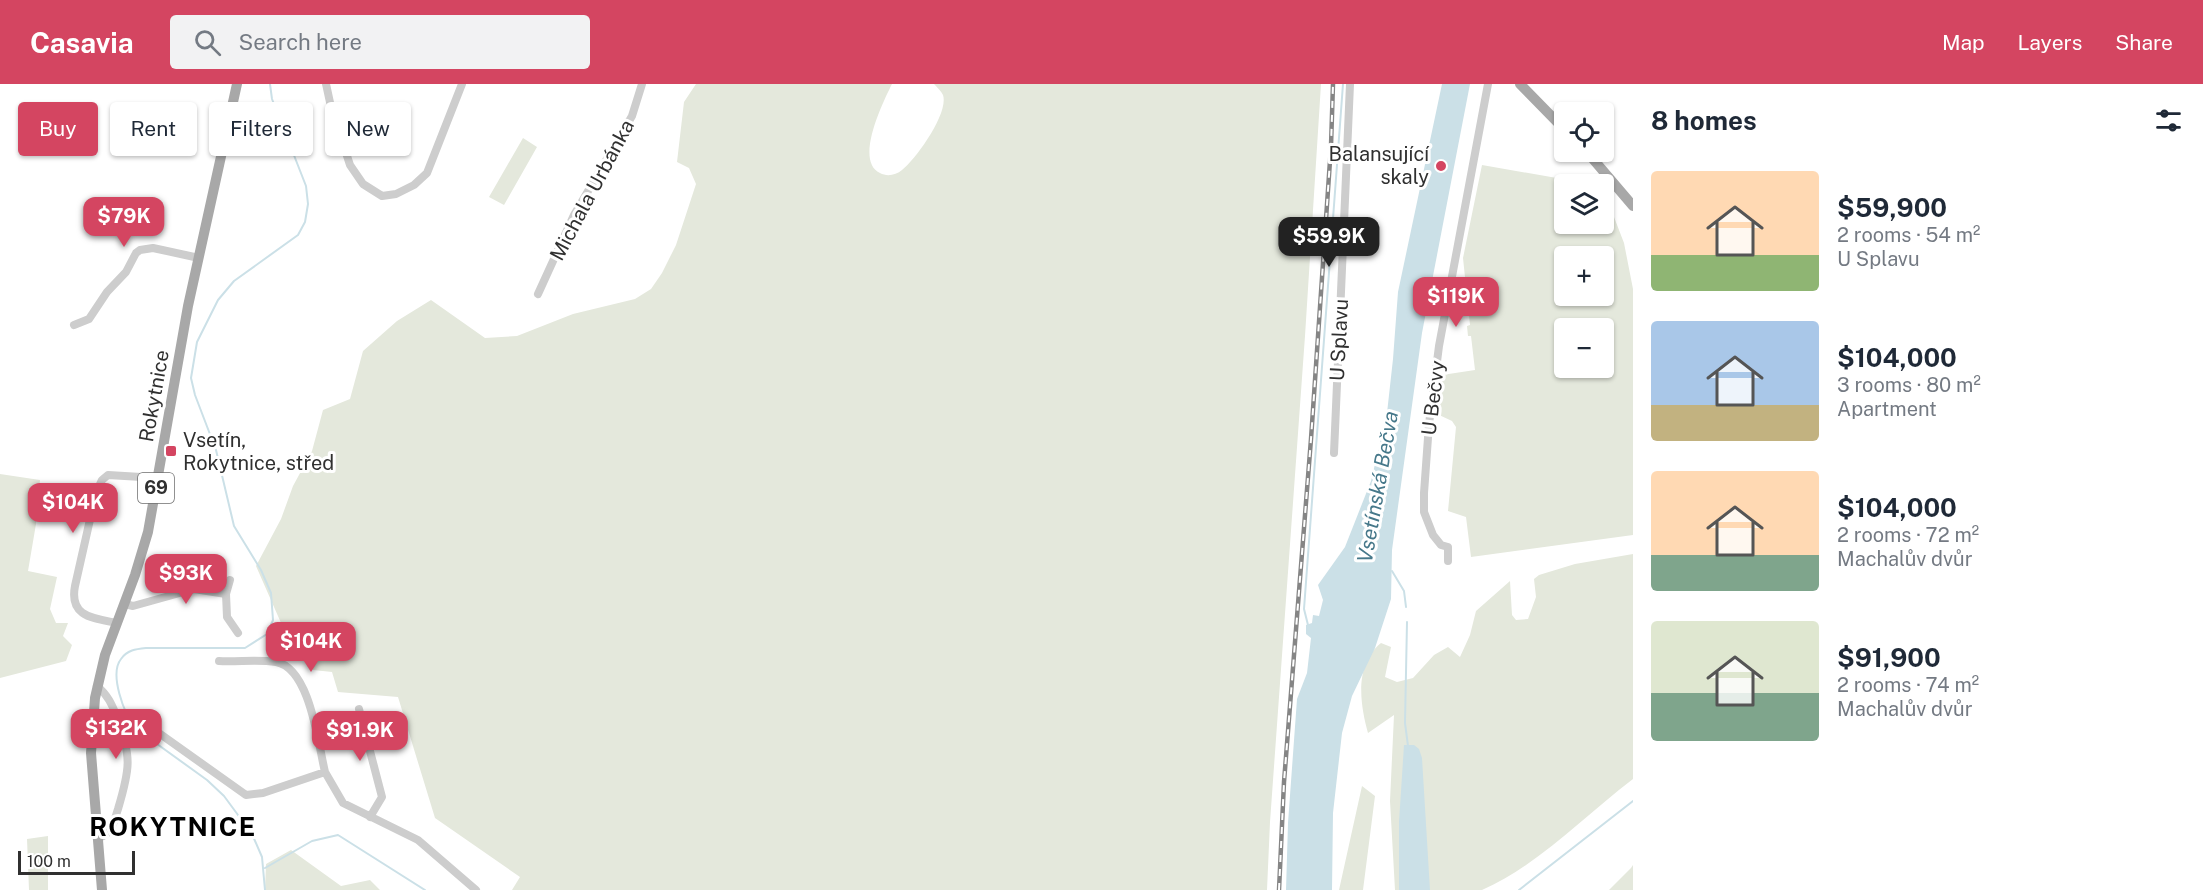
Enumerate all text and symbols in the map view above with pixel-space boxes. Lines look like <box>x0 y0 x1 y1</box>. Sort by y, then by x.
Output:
search box <box>170 15 590 69</box>
text: Casavia <box>30 26 134 59</box>
icon: search <box>191 26 224 59</box>
text: Search here <box>239 29 362 55</box>
text: Map <box>1942 30 1985 55</box>
text: Layers <box>2018 30 2082 55</box>
text: Share <box>2115 30 2173 55</box>
chip: Buy <box>18 102 98 156</box>
chip: Rent <box>110 102 197 156</box>
chip: Filters <box>209 102 313 156</box>
chip: New <box>325 102 411 156</box>
map controls <box>1554 102 1614 378</box>
button: locate <box>1554 102 1614 162</box>
icon: filters <box>2152 104 2185 137</box>
text: 8 homes <box>1651 105 1757 136</box>
street label: Michala Urbánka <box>545 115 639 265</box>
place label: Balansující skaly <box>1329 142 1430 189</box>
marker: Balansující skaly <box>1434 159 1448 173</box>
button: layers <box>1554 174 1614 234</box>
text: $59,900 <box>1837 192 1947 223</box>
icon: home <box>1699 195 1771 267</box>
pin: $79K <box>88 197 160 248</box>
text: $79K <box>97 204 151 228</box>
pin: $59.9K <box>1280 217 1378 268</box>
text: 2 rooms · 54 m² <box>1837 223 1980 247</box>
text: $59.9K <box>1292 224 1366 248</box>
button: + <box>1554 246 1614 306</box>
text: U Splavu <box>1837 247 1920 271</box>
pin: $119K <box>1414 277 1498 328</box>
text: $119K <box>1427 284 1485 308</box>
street label: U Splavu <box>1325 298 1353 382</box>
button: − <box>1554 318 1614 378</box>
text: $104,000 <box>1837 342 1957 373</box>
icon: home <box>1699 345 1771 417</box>
street label: Rokytnice <box>134 348 174 444</box>
street label: U Bečvy <box>1416 359 1450 437</box>
text: 3 rooms · 80 m² <box>1837 373 1981 397</box>
text: Apartment <box>1837 397 1937 421</box>
water label: Vsetínská Bečva <box>1352 409 1403 565</box>
place label: Vsetín, Rokytnice, střed <box>183 428 334 475</box>
marker: Vsetín, Rokytnice, střed <box>164 444 178 458</box>
road number: 69 <box>138 473 174 503</box>
pin: $104K <box>31 483 115 534</box>
text: $104K <box>42 490 104 514</box>
text: $104,000 <box>1837 492 1957 523</box>
icon: home <box>1699 495 1771 567</box>
text: 2 rooms · 72 m² <box>1837 523 1979 547</box>
text: Machalův dvůr <box>1837 547 1973 571</box>
pin: $93K <box>150 554 222 605</box>
text: $93K <box>159 561 213 585</box>
pin: $104K <box>269 622 353 673</box>
text: $104K <box>280 629 342 653</box>
text: $91,900 <box>1837 642 1941 673</box>
icon: home <box>1699 645 1771 717</box>
text: 2 rooms · 74 m² <box>1837 673 1979 697</box>
text: Machalův dvůr <box>1837 697 1973 721</box>
pin: $132K <box>74 709 158 760</box>
pin: $91.9K <box>311 711 409 762</box>
text: $132K <box>85 716 147 740</box>
text: $91.9K <box>326 718 394 742</box>
district label: ROKYTNICE <box>89 811 257 842</box>
scale bar <box>18 848 135 876</box>
text: 100 m <box>27 852 71 871</box>

